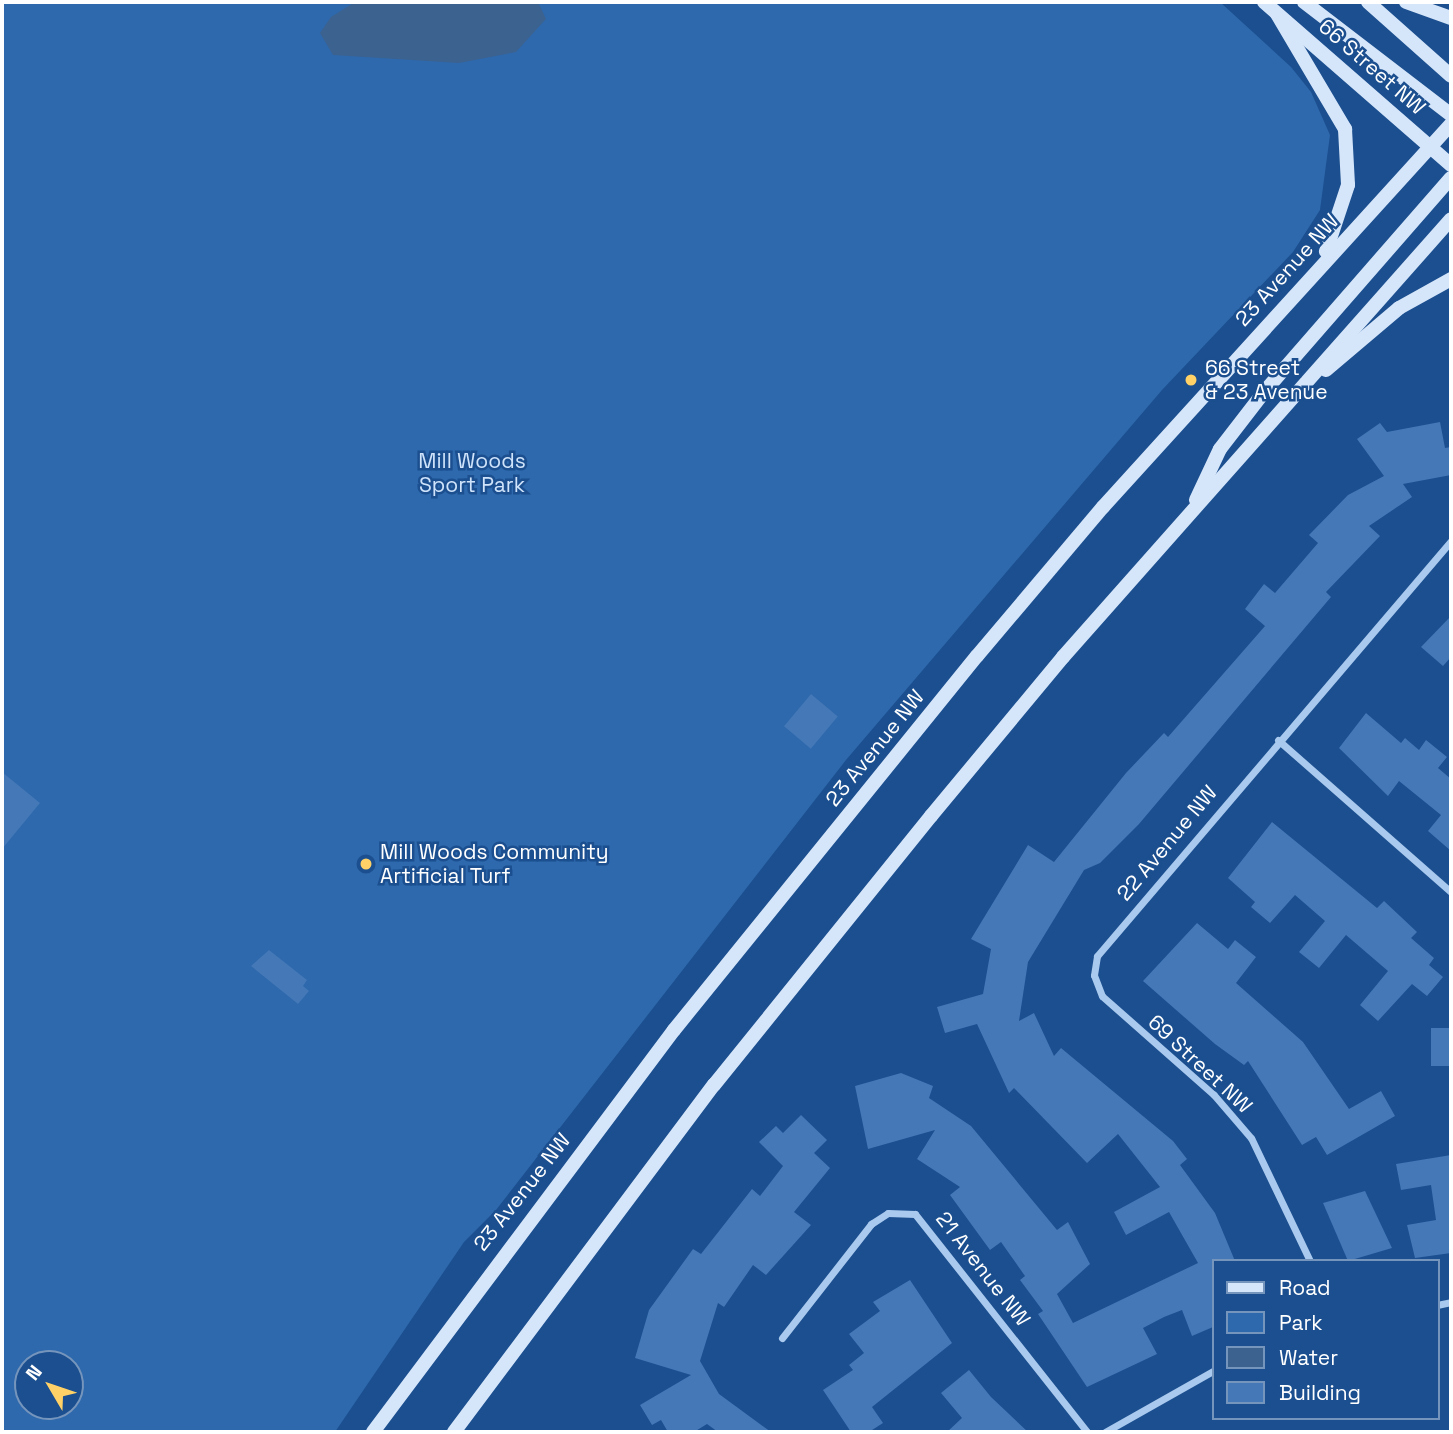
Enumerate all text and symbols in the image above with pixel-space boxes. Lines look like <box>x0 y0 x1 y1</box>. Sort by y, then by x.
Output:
street label: 66 Street NW <box>1314 14 1430 120</box>
street label: 23 Avenue NW <box>1230 209 1344 331</box>
place label: 66 Street & 23 Avenue <box>1205 355 1328 405</box>
marker: 66 Street & 23 Avenue <box>1183 372 1199 388</box>
park label: Mill Woods Sport Park <box>418 448 526 498</box>
street label: 23 Avenue NW <box>820 685 930 811</box>
street label: 22 Avenue NW <box>1112 780 1222 906</box>
place label: Mill Woods Community Artificial Turf <box>380 839 609 889</box>
marker: Mill Woods Community Artificial Turf <box>358 856 374 872</box>
street label: 69 Street NW <box>1143 1009 1257 1119</box>
street label: 23 Avenue NW <box>468 1128 576 1256</box>
street label: 21 Avenue NW <box>930 1207 1036 1331</box>
legend <box>1212 1259 1439 1420</box>
text: Road <box>1279 1274 1331 1301</box>
text: Park <box>1279 1309 1323 1336</box>
text: Water <box>1279 1344 1338 1371</box>
north arrow <box>14 1350 84 1420</box>
text: N <box>20 1360 48 1386</box>
text: Building <box>1279 1379 1361 1406</box>

